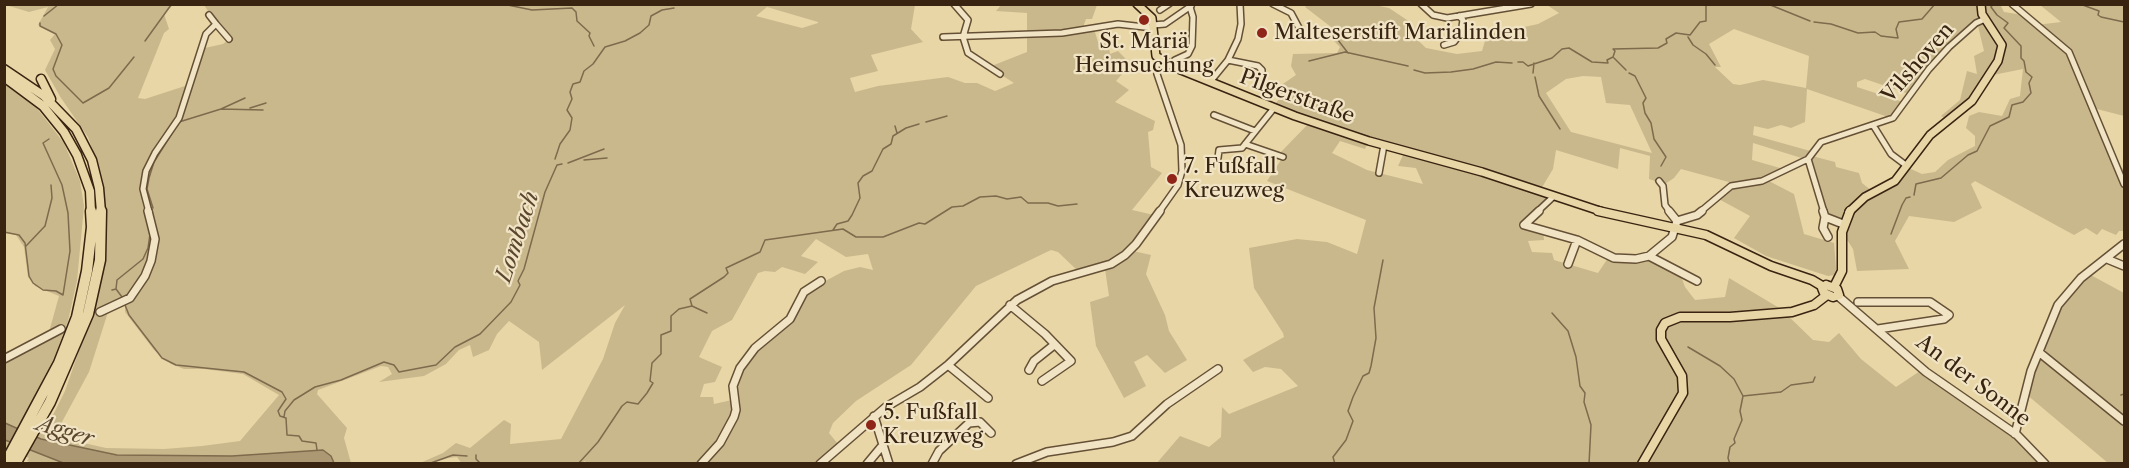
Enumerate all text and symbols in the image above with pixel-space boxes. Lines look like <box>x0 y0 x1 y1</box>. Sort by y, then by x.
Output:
marker: St. Mariä Heimsuchung <box>1137 13 1151 27</box>
street label: Vilshoven <box>1876 18 1960 108</box>
place label: Malteserstift Marialinden <box>1274 20 1526 46</box>
marker: Malteserstift Marialinden <box>1255 26 1269 40</box>
place label: St. Mariä Heimsuchung <box>1075 29 1213 79</box>
street label: Pilgerstraße <box>1236 65 1358 129</box>
place label: 7. Fußfall Kreuzweg <box>1184 154 1284 204</box>
marker: 7. Fußfall Kreuzweg <box>1165 172 1179 186</box>
water label: Lombach <box>491 188 545 286</box>
street label: An der Sonne <box>1911 330 2035 432</box>
place label: 5. Fußfall Kreuzweg <box>883 400 983 450</box>
water label: Agger <box>33 411 97 453</box>
marker: 5. Fußfall Kreuzweg <box>864 418 878 432</box>

